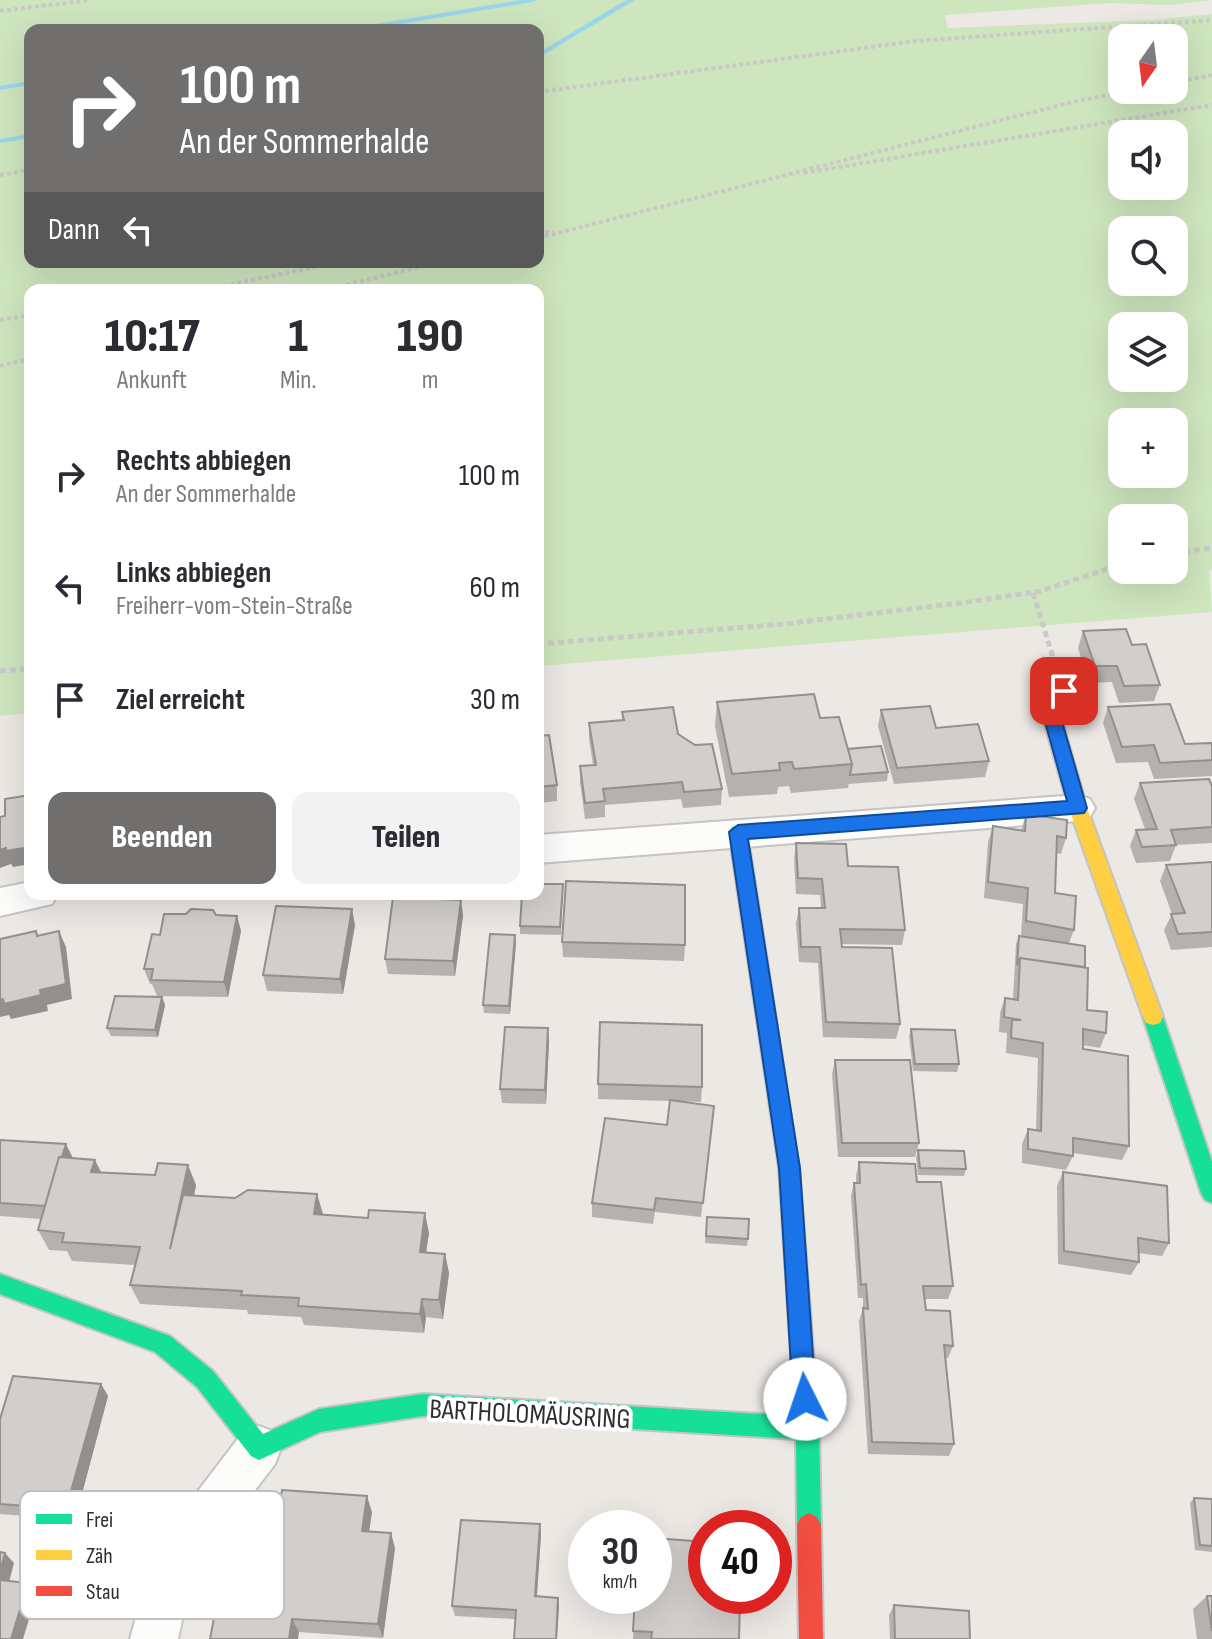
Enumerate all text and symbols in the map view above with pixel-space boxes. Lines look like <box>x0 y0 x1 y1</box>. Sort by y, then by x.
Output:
north arrow <box>1108 24 1188 104</box>
map controls <box>1108 24 1188 584</box>
text: 100 m <box>180 53 301 120</box>
icon: right <box>48 56 152 160</box>
button: sound <box>1108 120 1188 200</box>
text: An der Sommerhalde <box>180 121 430 164</box>
icon: left <box>116 208 160 252</box>
text: Dann <box>48 212 100 248</box>
button: search <box>1108 216 1188 296</box>
text: 10:17 <box>105 308 200 365</box>
text: 1 <box>288 308 308 365</box>
text: 190 <box>397 308 463 365</box>
button: layers <box>1108 312 1188 392</box>
text: Ankunft <box>117 365 187 396</box>
text: Min. <box>280 365 316 396</box>
text: m <box>422 365 439 396</box>
button: + <box>1108 408 1188 488</box>
text: Rechts abbiegen <box>116 443 291 479</box>
icon: right <box>48 454 92 498</box>
text: 100 m <box>459 458 520 494</box>
text: An der Sommerhalde <box>116 479 296 510</box>
button: − <box>1108 504 1188 584</box>
text: Links abbiegen <box>116 555 271 591</box>
icon: left <box>48 566 92 610</box>
text: 60 m <box>469 570 520 606</box>
text: Freiherr-vom-Stein-Straße <box>116 591 353 622</box>
pin <box>1030 657 1098 725</box>
icon: arrive <box>1042 669 1086 713</box>
icon: arrive <box>48 678 92 722</box>
text: Ziel erreicht <box>116 682 245 718</box>
text: 30 m <box>470 682 520 718</box>
button: Beenden <box>48 792 276 884</box>
button: Teilen <box>292 792 520 884</box>
position arrow <box>763 1357 847 1441</box>
street label: BARTHOLOMÄUSRING <box>429 1393 631 1436</box>
legend <box>20 1491 284 1619</box>
text: Frei <box>86 1507 113 1534</box>
speed limit sign: 40 <box>688 1510 792 1614</box>
text: 30 <box>602 1528 638 1576</box>
text: Zäh <box>86 1543 113 1570</box>
text: km/h <box>603 1570 637 1594</box>
text: Stau <box>86 1579 120 1606</box>

